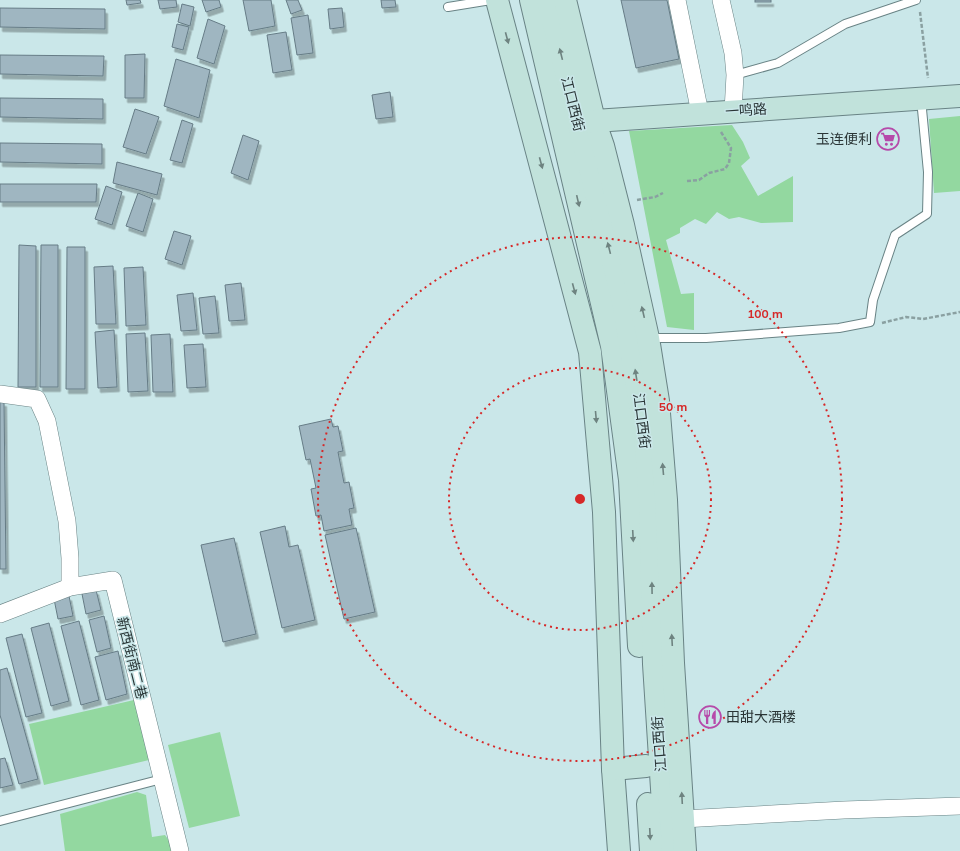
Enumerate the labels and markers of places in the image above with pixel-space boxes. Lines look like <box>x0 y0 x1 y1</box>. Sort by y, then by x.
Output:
supermarket icon: 玉连便利 <box>875 126 901 152</box>
place label: 玉连便利 <box>816 130 872 148</box>
centre of rings <box>573 492 587 506</box>
restaurant icon: 田甜大酒楼 <box>697 704 723 730</box>
place label: 田甜大酒楼 <box>726 708 796 726</box>

